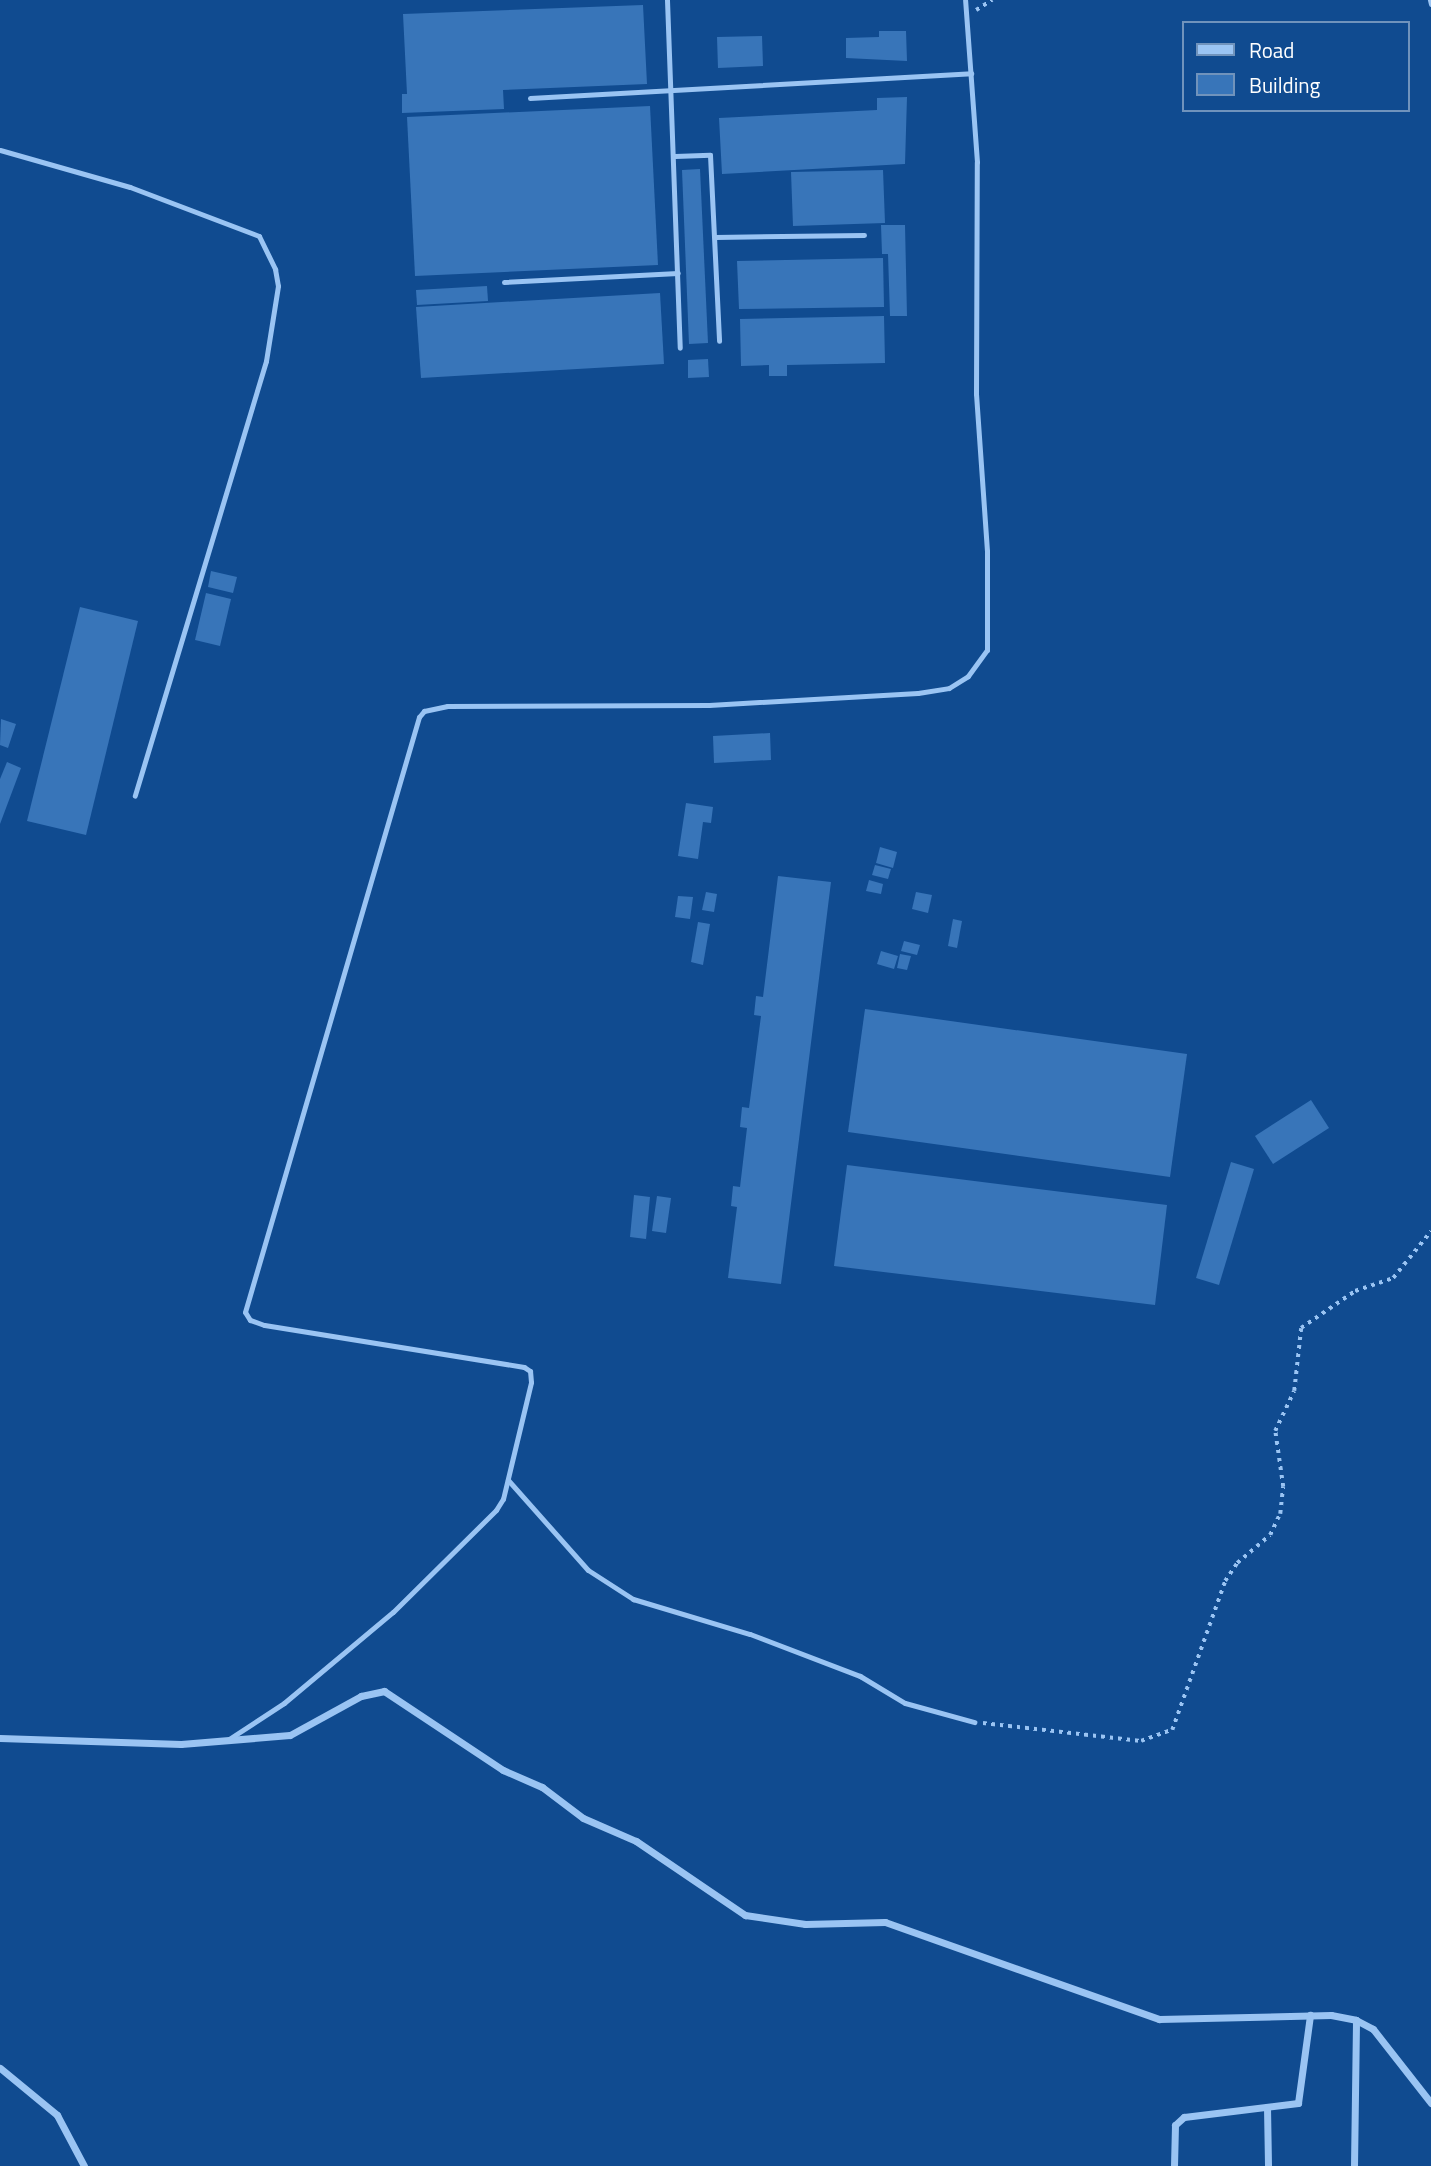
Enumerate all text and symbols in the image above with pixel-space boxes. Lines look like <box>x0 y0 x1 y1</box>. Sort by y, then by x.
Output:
legend <box>1182 21 1410 112</box>
text: Road <box>1249 34 1294 66</box>
text: Building <box>1249 69 1320 101</box>

